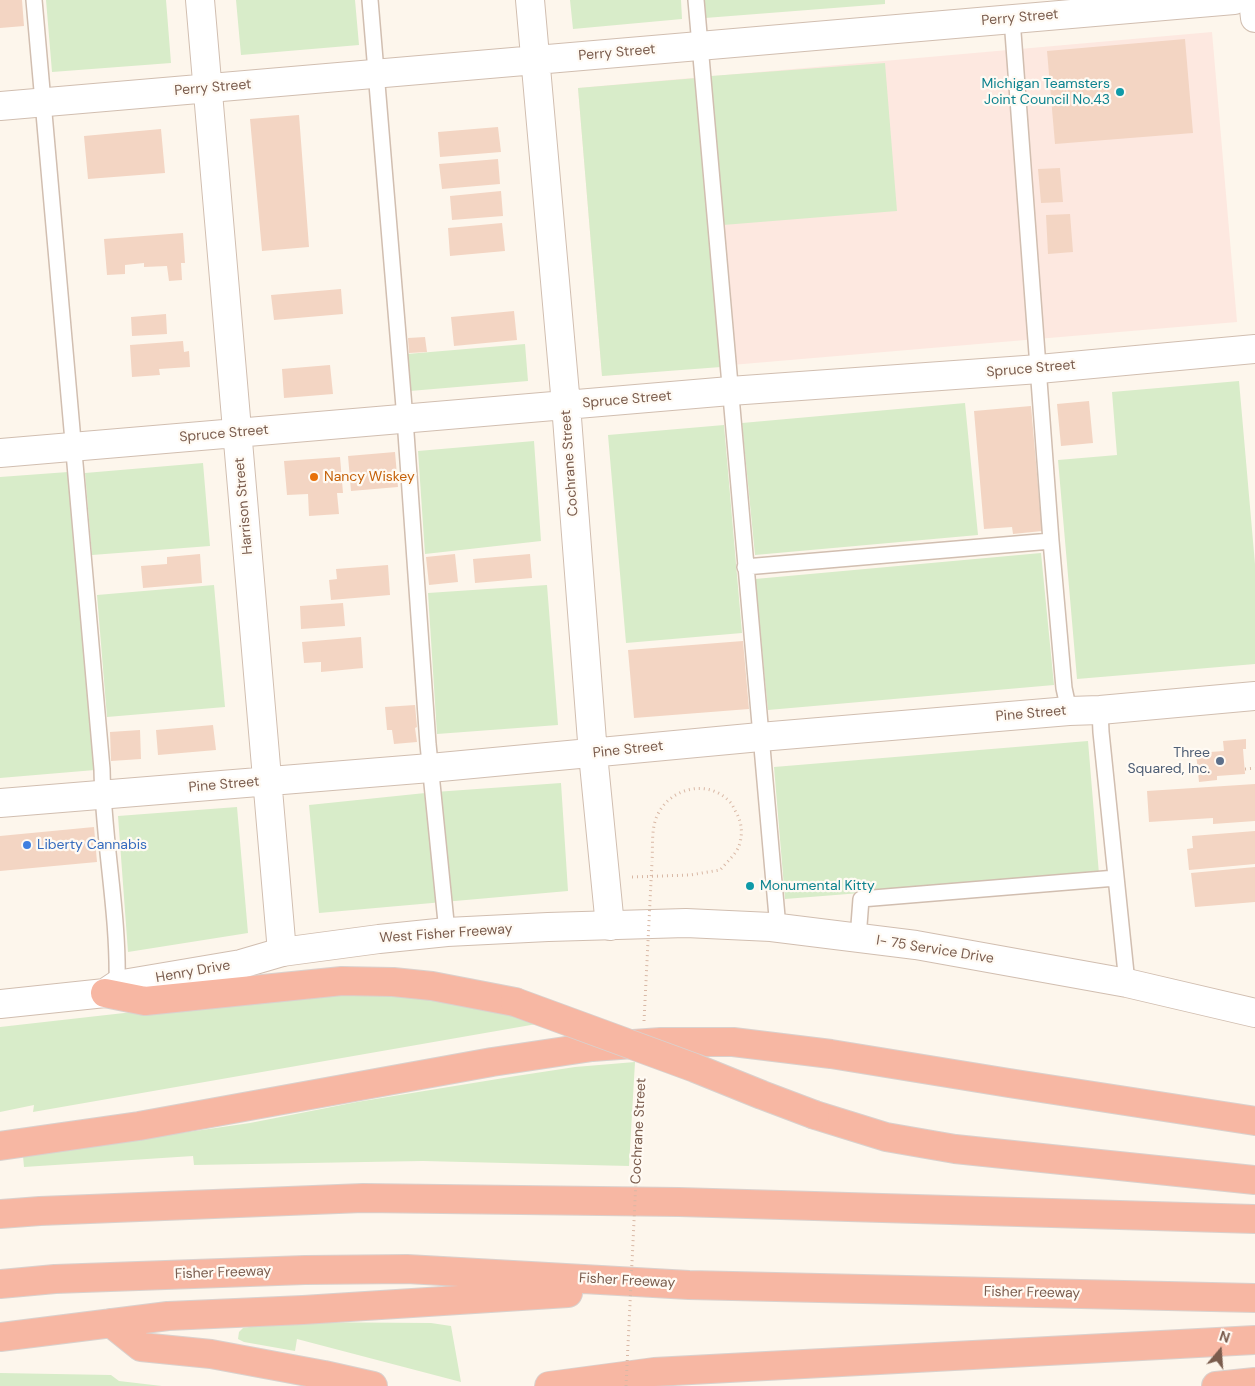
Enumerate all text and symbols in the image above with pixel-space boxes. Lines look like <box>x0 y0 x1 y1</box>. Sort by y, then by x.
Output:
street label: Perry Street <box>981 6 1059 30</box>
street label: Perry Street <box>578 41 656 65</box>
street label: Perry Street <box>174 76 252 100</box>
place label: Michigan Teamsters Joint Council No.43 <box>981 76 1110 108</box>
marker: Michigan Teamsters Joint Council No.43 <box>1114 86 1126 98</box>
street label: Spruce Street <box>986 357 1076 381</box>
street label: Spruce Street <box>582 388 672 412</box>
street label: Cochrane Street <box>558 409 582 517</box>
street label: Spruce Street <box>179 422 269 446</box>
street label: Harrison Street <box>231 457 257 555</box>
place label: Nancy Wiskey <box>324 469 415 485</box>
marker: Nancy Wiskey <box>308 471 320 483</box>
street label: Pine Street <box>995 703 1067 725</box>
street label: Pine Street <box>592 738 664 762</box>
place label: Three Squared, Inc. <box>1127 745 1210 778</box>
marker: Three Squared, Inc. <box>1214 755 1226 767</box>
street label: Pine Street <box>188 774 260 796</box>
place label: Liberty Cannabis <box>37 837 147 853</box>
marker: Liberty Cannabis <box>21 839 33 851</box>
place label: Monumental Kitty <box>760 878 875 894</box>
marker: Monumental Kitty <box>744 880 756 892</box>
street label: West Fisher Freeway <box>379 921 513 947</box>
street label: I- 75 Service Drive <box>875 932 995 968</box>
street label: Henry Drive <box>154 957 232 987</box>
street label: Cochrane Street <box>628 1077 650 1185</box>
street label: Fisher Freeway <box>175 1263 271 1283</box>
street label: Fisher Freeway <box>578 1270 676 1292</box>
street label: Fisher Freeway <box>984 1284 1080 1302</box>
north arrow <box>1195 1326 1245 1376</box>
text: N <box>1217 1327 1232 1347</box>

